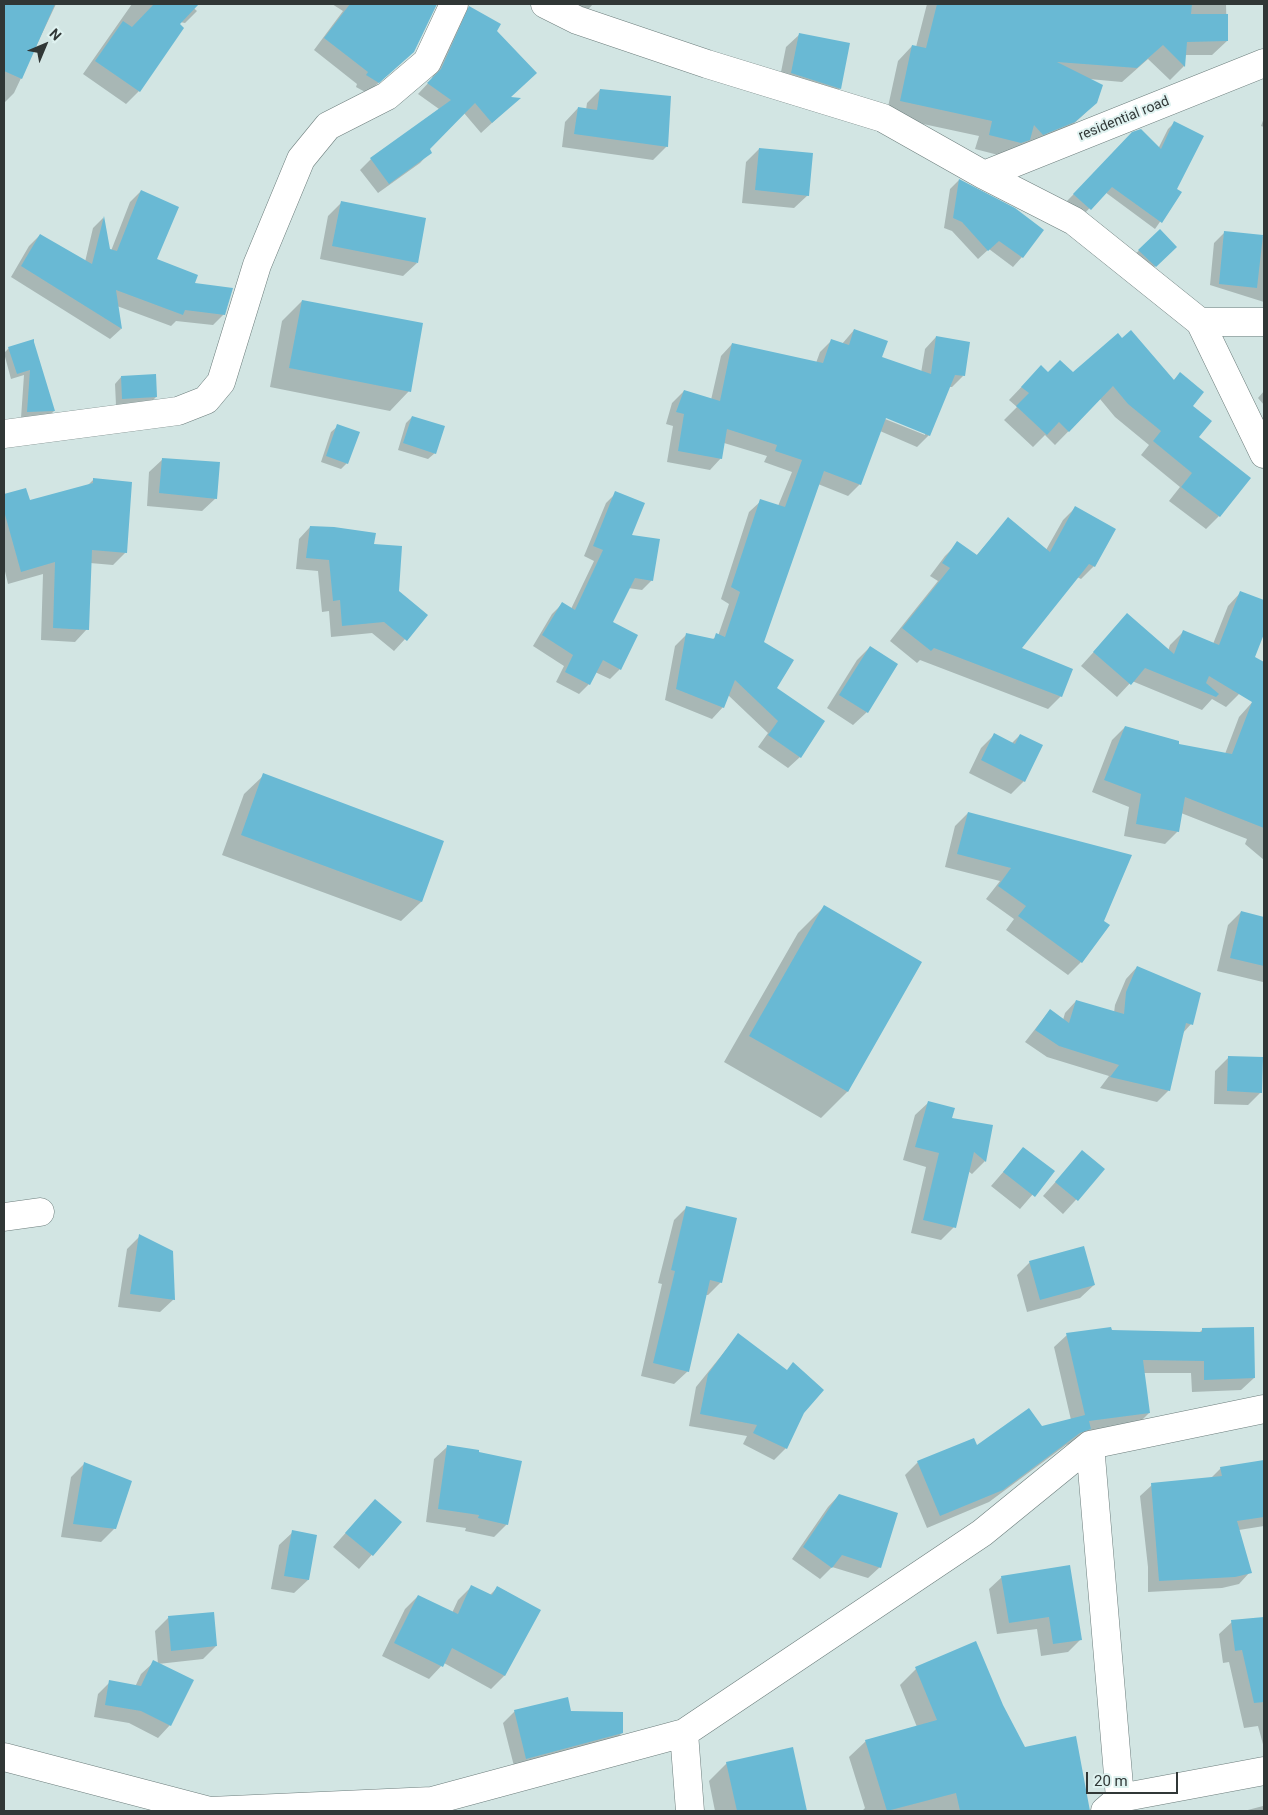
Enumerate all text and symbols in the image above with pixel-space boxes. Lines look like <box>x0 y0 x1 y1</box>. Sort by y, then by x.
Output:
north arrow <box>20 20 70 70</box>
text: N <box>46 25 65 44</box>
street label: residential road <box>1076 93 1172 145</box>
scale bar <box>1088 1762 1180 1794</box>
text: 20 m <box>1094 1772 1128 1790</box>

